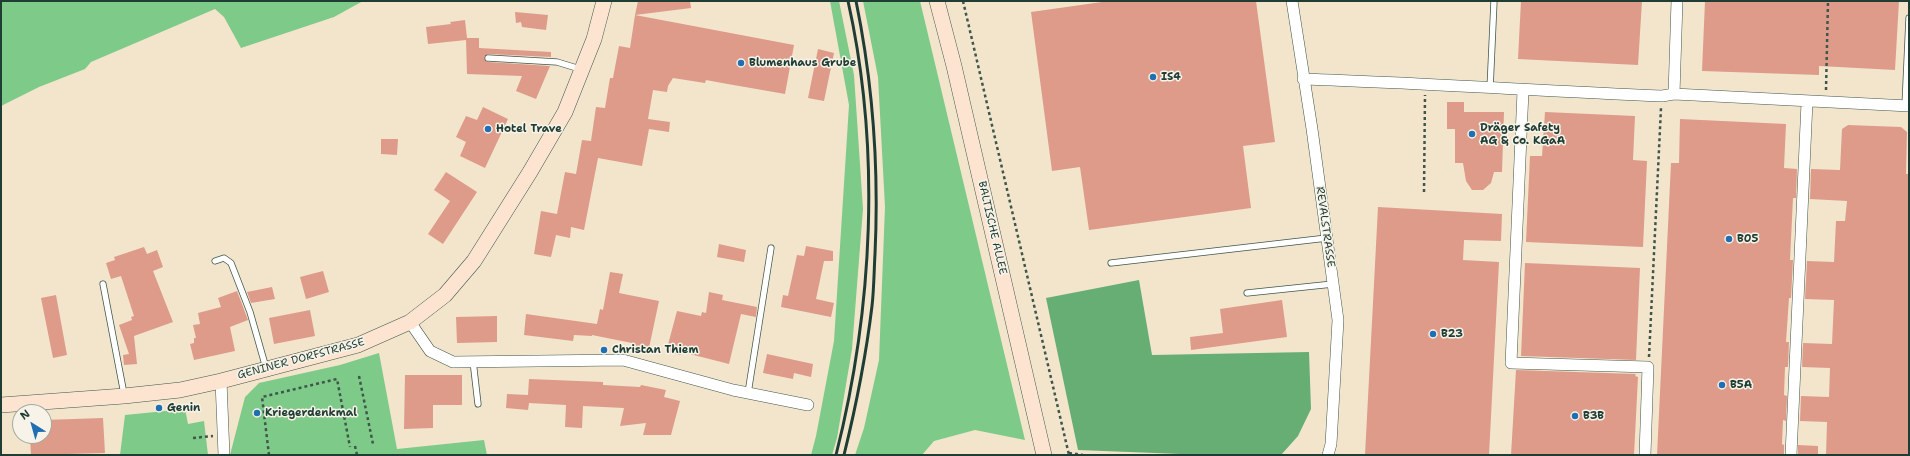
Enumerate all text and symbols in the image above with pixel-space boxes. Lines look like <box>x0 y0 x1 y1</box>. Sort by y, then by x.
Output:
place label: Blumenhaus Grube <box>749 56 856 70</box>
marker: Blumenhaus Grube <box>736 58 746 68</box>
place label: IS4 <box>1161 70 1181 84</box>
marker: IS4 <box>1148 72 1158 82</box>
place label: Dräger Safety AG & Co. KGaA <box>1480 121 1565 147</box>
place label: Hotel Trave <box>496 122 562 136</box>
marker: Hotel Trave <box>483 124 493 134</box>
marker: Dräger Safety AG & Co. KGaA <box>1467 129 1477 139</box>
street label: BALTISCHE ALLEE <box>975 180 1009 276</box>
street label: REVALSTRASSE <box>1313 186 1337 268</box>
place label: B05 <box>1737 232 1758 246</box>
marker: B05 <box>1724 234 1734 244</box>
place label: B23 <box>1441 327 1463 341</box>
marker: B23 <box>1428 329 1438 339</box>
street label: GENINER DORFSTRASSE <box>236 336 366 382</box>
place label: Christan Thiem <box>612 343 698 357</box>
marker: Christan Thiem <box>599 345 609 355</box>
place label: B5A <box>1730 378 1752 392</box>
marker: B5A <box>1717 380 1727 390</box>
place label: Genin <box>167 401 200 415</box>
marker: Genin <box>154 403 164 413</box>
north arrow <box>12 404 52 444</box>
text: N <box>17 406 33 423</box>
place label: Kriegerdenkmal <box>265 406 357 420</box>
marker: Kriegerdenkmal <box>252 408 262 418</box>
place label: B3B <box>1583 409 1604 423</box>
marker: B3B <box>1570 411 1580 421</box>

